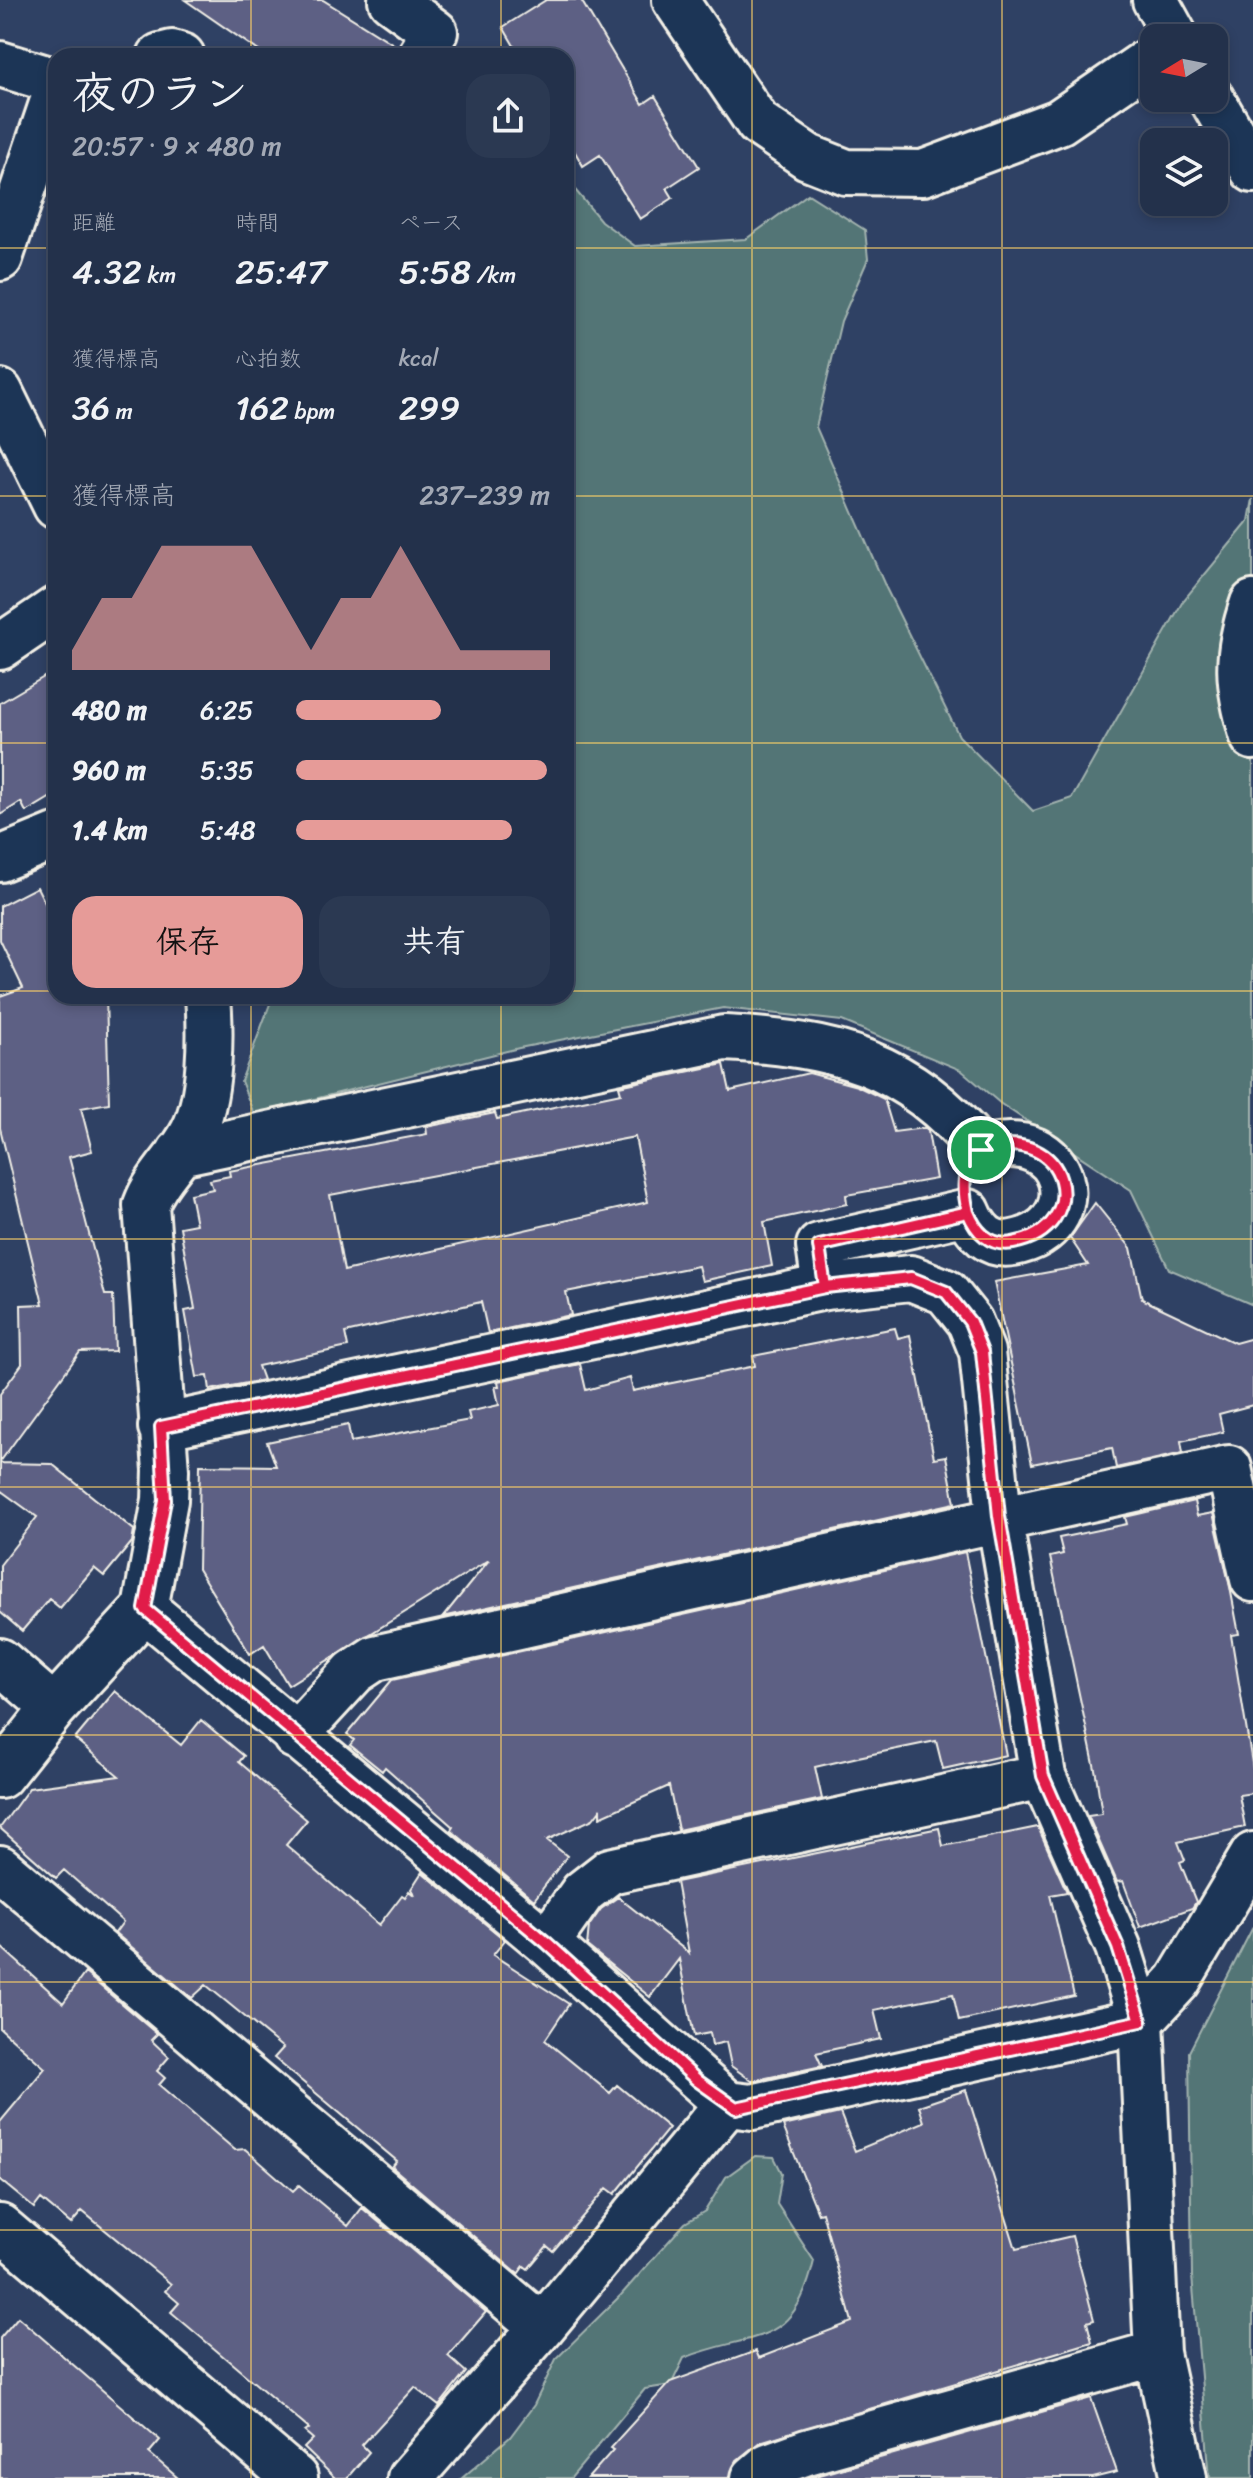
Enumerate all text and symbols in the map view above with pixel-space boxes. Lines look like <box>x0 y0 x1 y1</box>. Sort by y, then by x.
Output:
north arrow <box>1140 24 1228 112</box>
map controls <box>1140 24 1228 216</box>
text: 夜のラン <box>72 54 248 132</box>
button: share <box>466 74 550 158</box>
text: 20:57 · 9 × 480 m <box>72 123 282 169</box>
button: layers <box>1140 128 1228 216</box>
text: 距離 <box>72 203 116 242</box>
text: 時間 <box>235 203 279 242</box>
text: ペース <box>399 203 463 242</box>
text: 4.32 <box>72 242 142 302</box>
text: 25:47 <box>235 242 327 302</box>
text: 5:58 <box>399 242 471 302</box>
text: km <box>142 256 176 295</box>
text: /km <box>471 256 516 295</box>
text: 獲得標高 <box>72 339 160 378</box>
text: 心拍数 <box>235 339 301 378</box>
text: kcal <box>399 339 439 378</box>
text: 36 <box>72 378 110 438</box>
text: 162 <box>235 378 289 438</box>
text: 299 <box>399 378 460 438</box>
text: m <box>110 392 133 431</box>
text: bpm <box>289 392 335 431</box>
text: 獲得標高 <box>72 472 176 518</box>
text: 237–239 m <box>419 472 550 518</box>
text: 480 m <box>72 687 147 733</box>
text: 6:25 <box>200 687 254 733</box>
text: 960 m <box>72 747 146 793</box>
text: 5:35 <box>200 747 254 793</box>
text: 1.4 km <box>72 807 148 853</box>
text: 5:48 <box>200 807 256 853</box>
button: 保存 <box>72 896 303 988</box>
button: 共有 <box>319 896 550 988</box>
pin <box>947 1116 1015 1184</box>
icon: arrive <box>959 1128 1003 1172</box>

